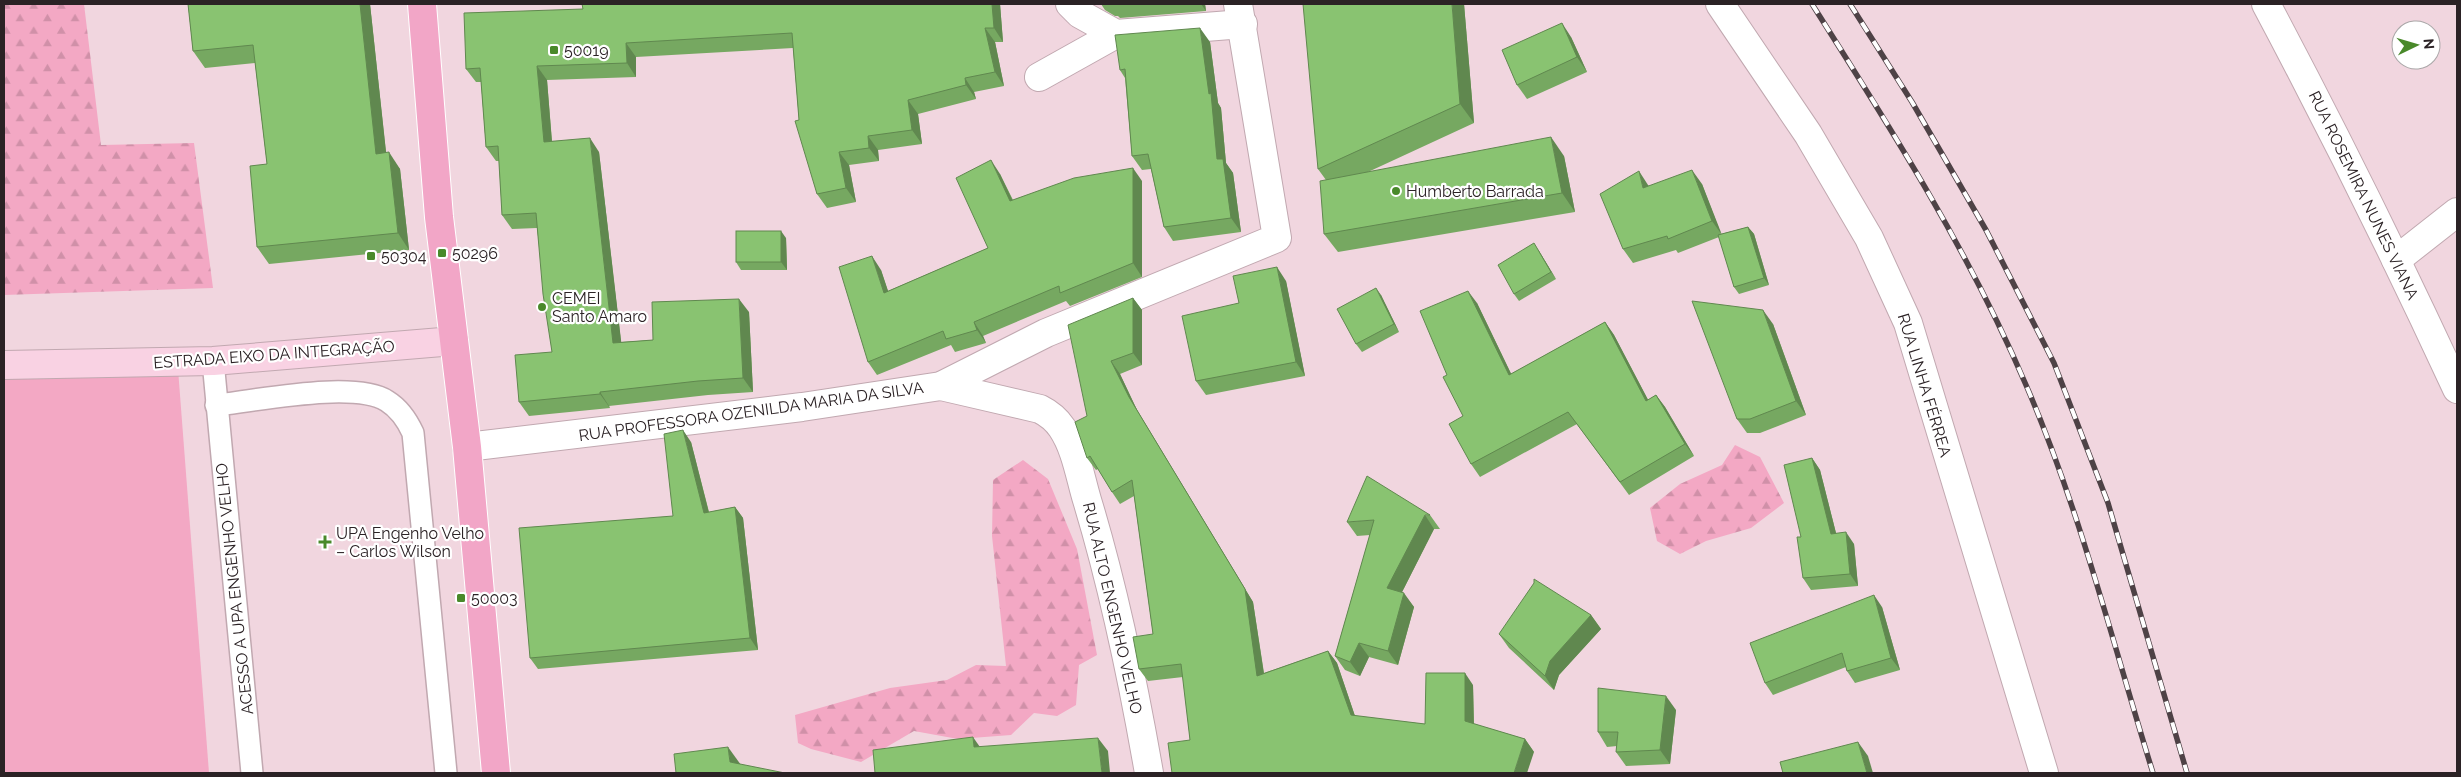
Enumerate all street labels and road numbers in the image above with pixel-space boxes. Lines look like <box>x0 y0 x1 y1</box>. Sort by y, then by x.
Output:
street label: RUA ROSEMIRA NUNES VIANA <box>2305 88 2423 303</box>
street label: RUA LINHA FÉRREA <box>1894 311 1956 459</box>
street label: ESTRADA EIXO DA INTEGRAÇÃO <box>153 336 395 372</box>
street label: RUA PROFESSORA OZENILDA MARIA DA SILVA <box>577 378 925 445</box>
street label: ACESSO A UPA ENGENHO VELHO <box>212 462 257 716</box>
street label: RUA ALTO ENGENHO VELHO <box>1079 500 1146 716</box>

